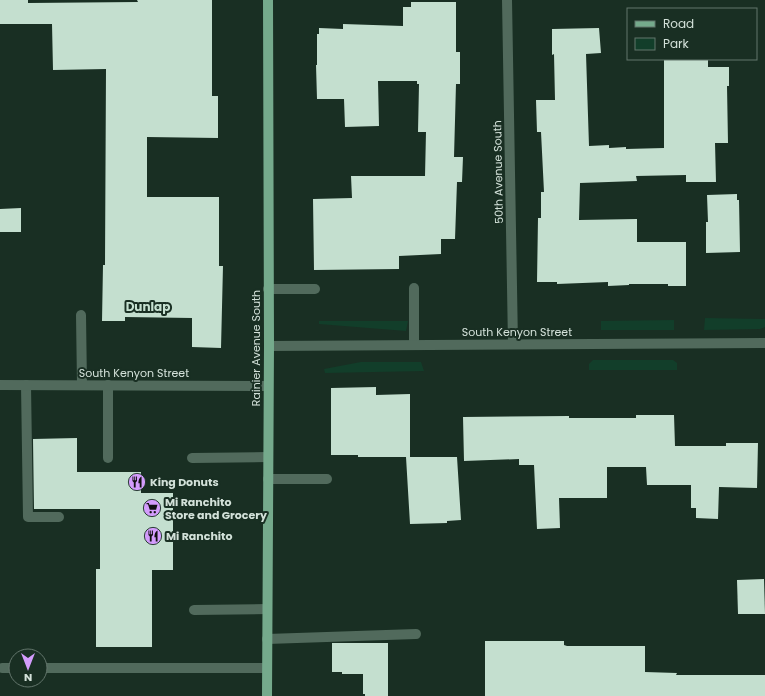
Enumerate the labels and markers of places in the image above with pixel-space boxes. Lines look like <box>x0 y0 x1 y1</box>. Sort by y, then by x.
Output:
restaurant icon: King Donuts <box>127 472 147 492</box>
place label: King Donuts <box>150 474 219 490</box>
place label: Mi Ranchito Store and Grocery <box>165 494 267 523</box>
supermarket icon: Mi Ranchito Store and Grocery <box>142 498 162 518</box>
restaurant icon: Mi Ranchito <box>143 526 163 546</box>
place label: Mi Ranchito <box>166 528 233 544</box>

